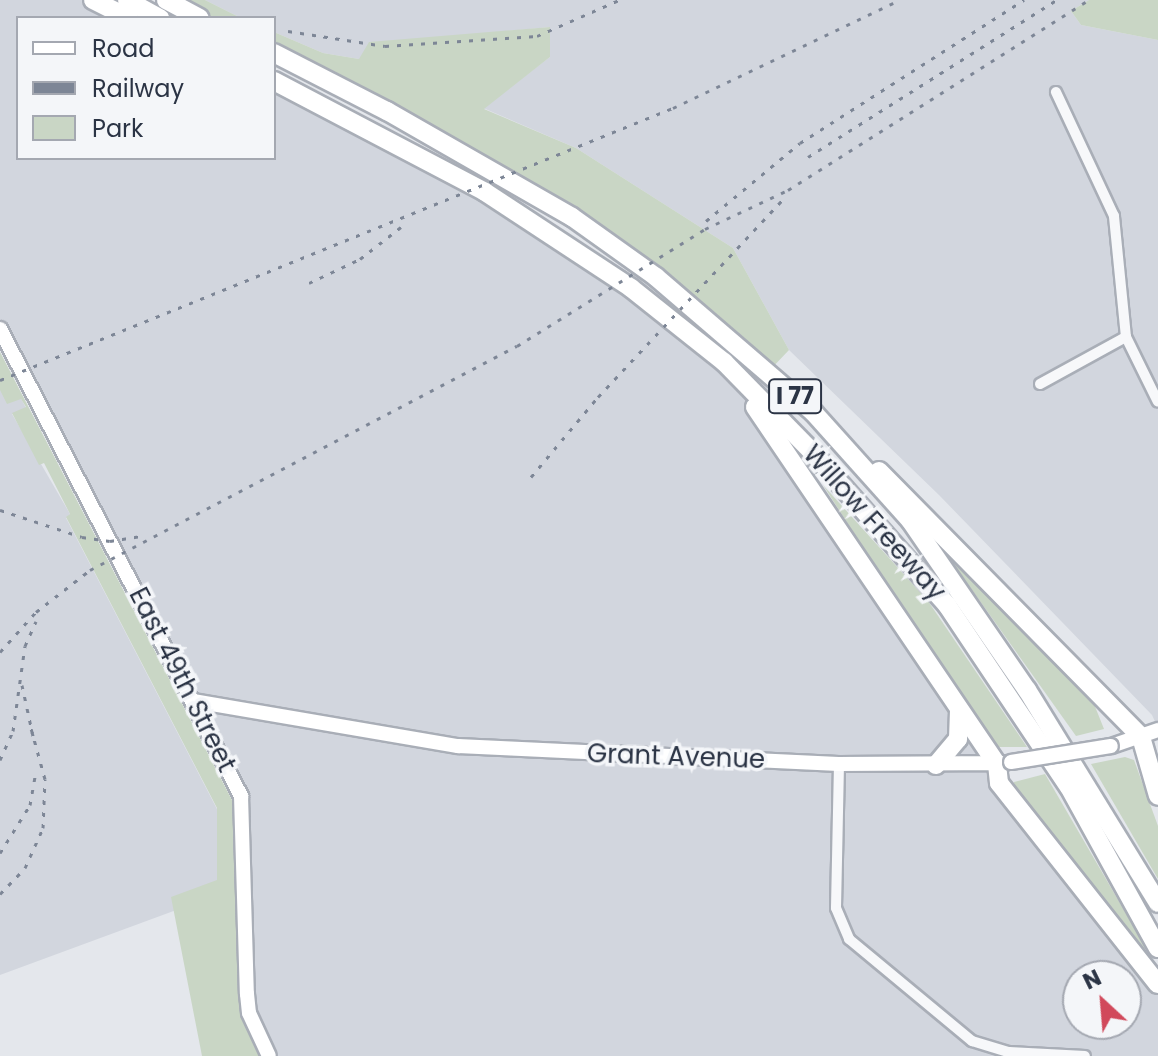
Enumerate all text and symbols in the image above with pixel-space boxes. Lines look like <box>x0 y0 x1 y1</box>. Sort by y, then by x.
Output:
legend <box>16 16 276 160</box>
text: Road <box>92 32 154 65</box>
text: Railway <box>92 72 184 105</box>
text: Park <box>92 112 143 145</box>
road number: I 77 <box>767 376 823 416</box>
street label: Willow Freeway <box>796 439 952 607</box>
street label: East 49th Street <box>122 583 242 777</box>
street label: Grant Avenue <box>586 738 766 776</box>
north arrow <box>1062 960 1142 1040</box>
text: N <box>1078 962 1106 997</box>

